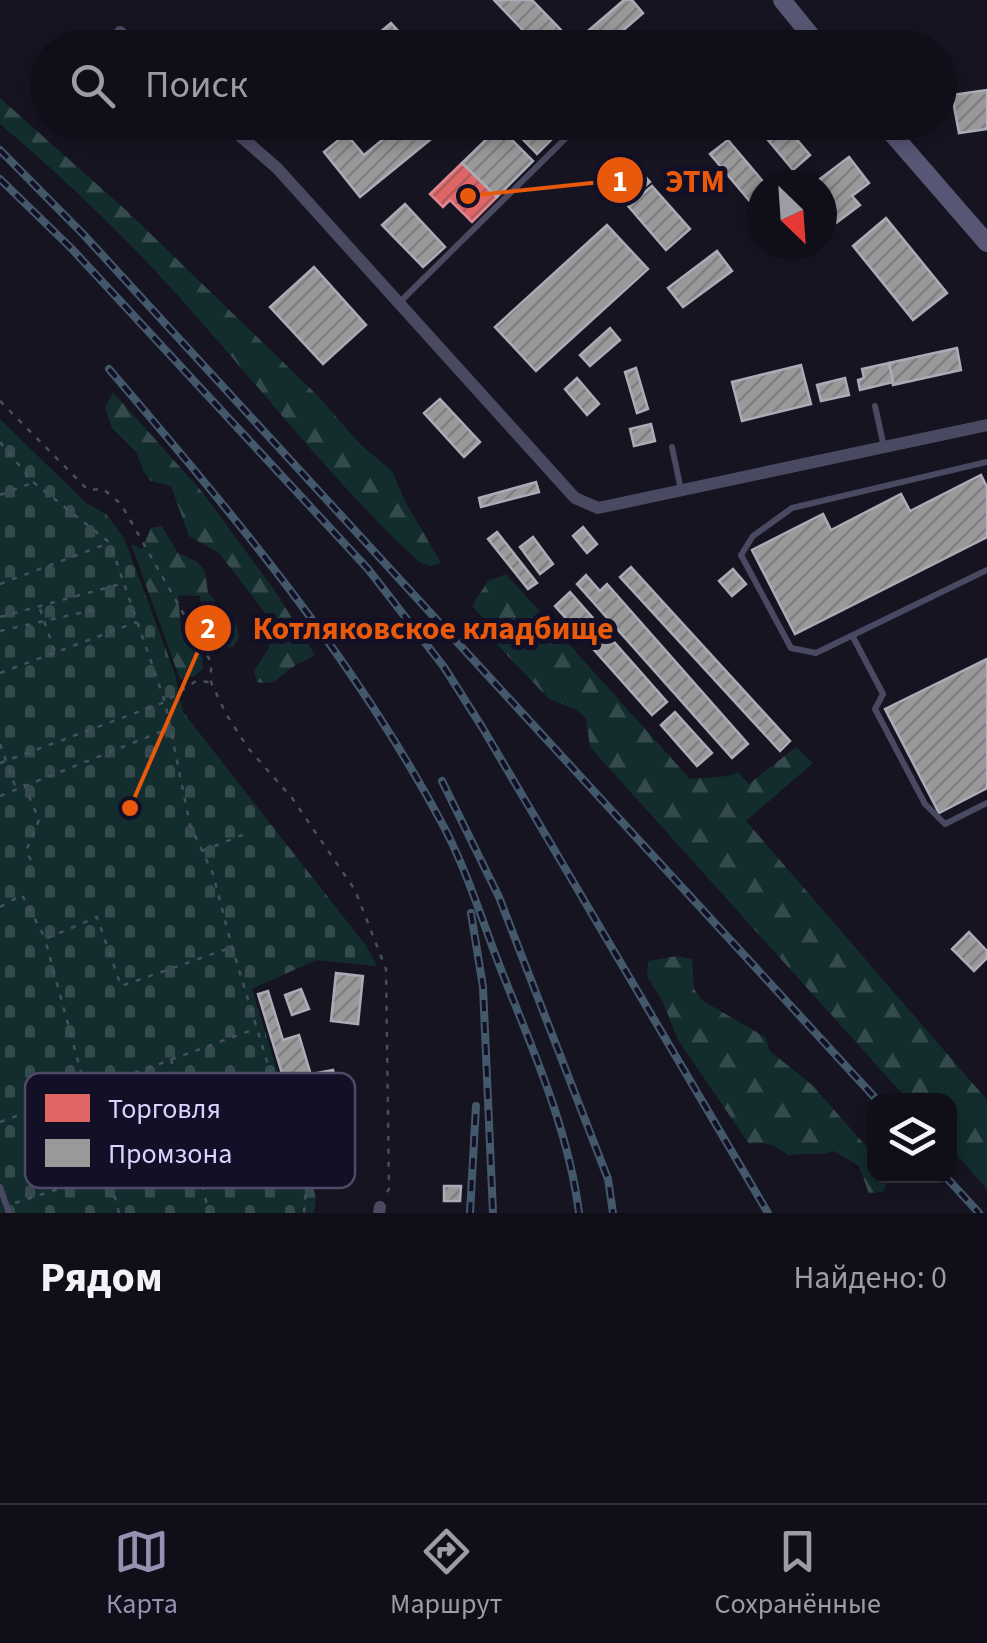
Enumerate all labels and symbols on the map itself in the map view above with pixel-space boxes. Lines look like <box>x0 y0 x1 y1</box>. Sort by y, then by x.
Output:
callout: ЭТМ <box>595 149 745 211</box>
text: ЭТМ <box>665 159 725 205</box>
text: 1 <box>612 160 628 203</box>
north arrow <box>747 170 837 260</box>
callout: Котляковское кладбище <box>183 597 634 659</box>
text: Котляковское кладбище <box>252 606 614 652</box>
text: 2 <box>200 607 216 650</box>
legend <box>25 1073 355 1188</box>
text: Торговля <box>108 1089 221 1129</box>
text: Промзона <box>108 1134 232 1174</box>

